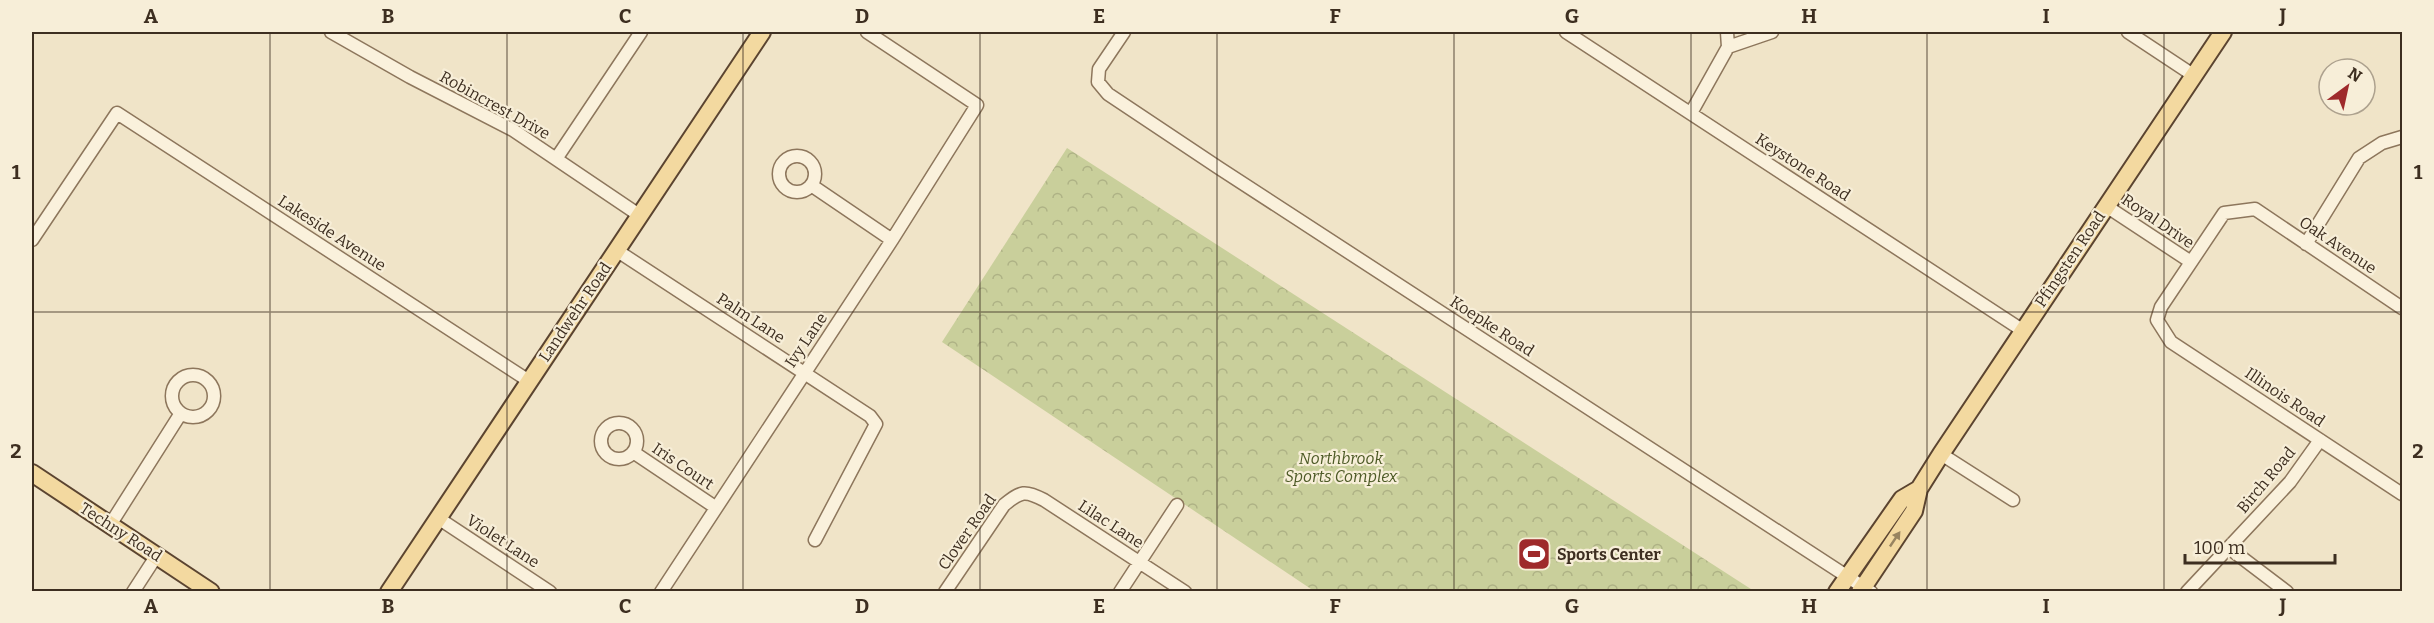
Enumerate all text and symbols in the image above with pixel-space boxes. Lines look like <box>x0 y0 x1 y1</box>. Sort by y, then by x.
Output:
text: A <box>144 4 159 28</box>
text: B <box>382 4 395 28</box>
text: C <box>619 4 631 28</box>
text: D <box>855 4 869 28</box>
text: E <box>1093 4 1105 28</box>
text: F <box>1329 4 1341 28</box>
text: G <box>1565 4 1579 28</box>
text: H <box>1801 4 1817 28</box>
text: I <box>2042 4 2050 28</box>
text: J <box>2279 4 2287 28</box>
north arrow <box>2317 57 2377 117</box>
text: N <box>2345 64 2365 86</box>
street label: Robincrest Drive <box>437 67 553 143</box>
street label: Keystone Road <box>1752 129 1854 205</box>
text: 1 <box>12 160 21 184</box>
text: 1 <box>2414 160 2423 184</box>
street label: Royal Drive <box>2118 190 2198 252</box>
street label: Lakeside Avenue <box>275 191 389 275</box>
street label: Pfingsten Road <box>2031 207 2109 311</box>
street label: Oak Avenue <box>2296 212 2380 278</box>
street label: Landwehr Road <box>535 258 616 365</box>
street label: Palm Lane <box>713 289 789 347</box>
street label: Koepke Road <box>1446 292 1538 360</box>
street label: Ivy Lane <box>781 309 831 371</box>
street label: Illinois Road <box>2241 363 2329 431</box>
text: 2 <box>10 439 22 463</box>
street label: Iris Court <box>649 439 717 494</box>
text: 2 <box>2412 439 2424 463</box>
street label: Birch Road <box>2233 443 2299 517</box>
park label: Northbrook Sports Complex <box>1285 449 1398 486</box>
street label: Clover Road <box>934 490 1000 574</box>
street label: Lilac Lane <box>1075 496 1147 552</box>
street label: Techny Road <box>76 498 166 566</box>
street label: Violet Lane <box>463 510 543 572</box>
scale bar <box>2185 527 2335 565</box>
one-way arrow <box>1889 531 1900 547</box>
sports icon: Sports Center <box>1516 536 1552 572</box>
text: 100 m <box>2194 537 2245 559</box>
place label: Sports Center <box>1557 545 1661 564</box>
text: A <box>144 594 159 618</box>
text: B <box>382 594 395 618</box>
text: C <box>619 594 631 618</box>
text: D <box>855 594 869 618</box>
text: E <box>1093 594 1105 618</box>
text: F <box>1329 594 1341 618</box>
text: G <box>1565 594 1579 618</box>
text: H <box>1801 594 1817 618</box>
text: I <box>2042 594 2050 618</box>
text: J <box>2279 594 2287 618</box>

